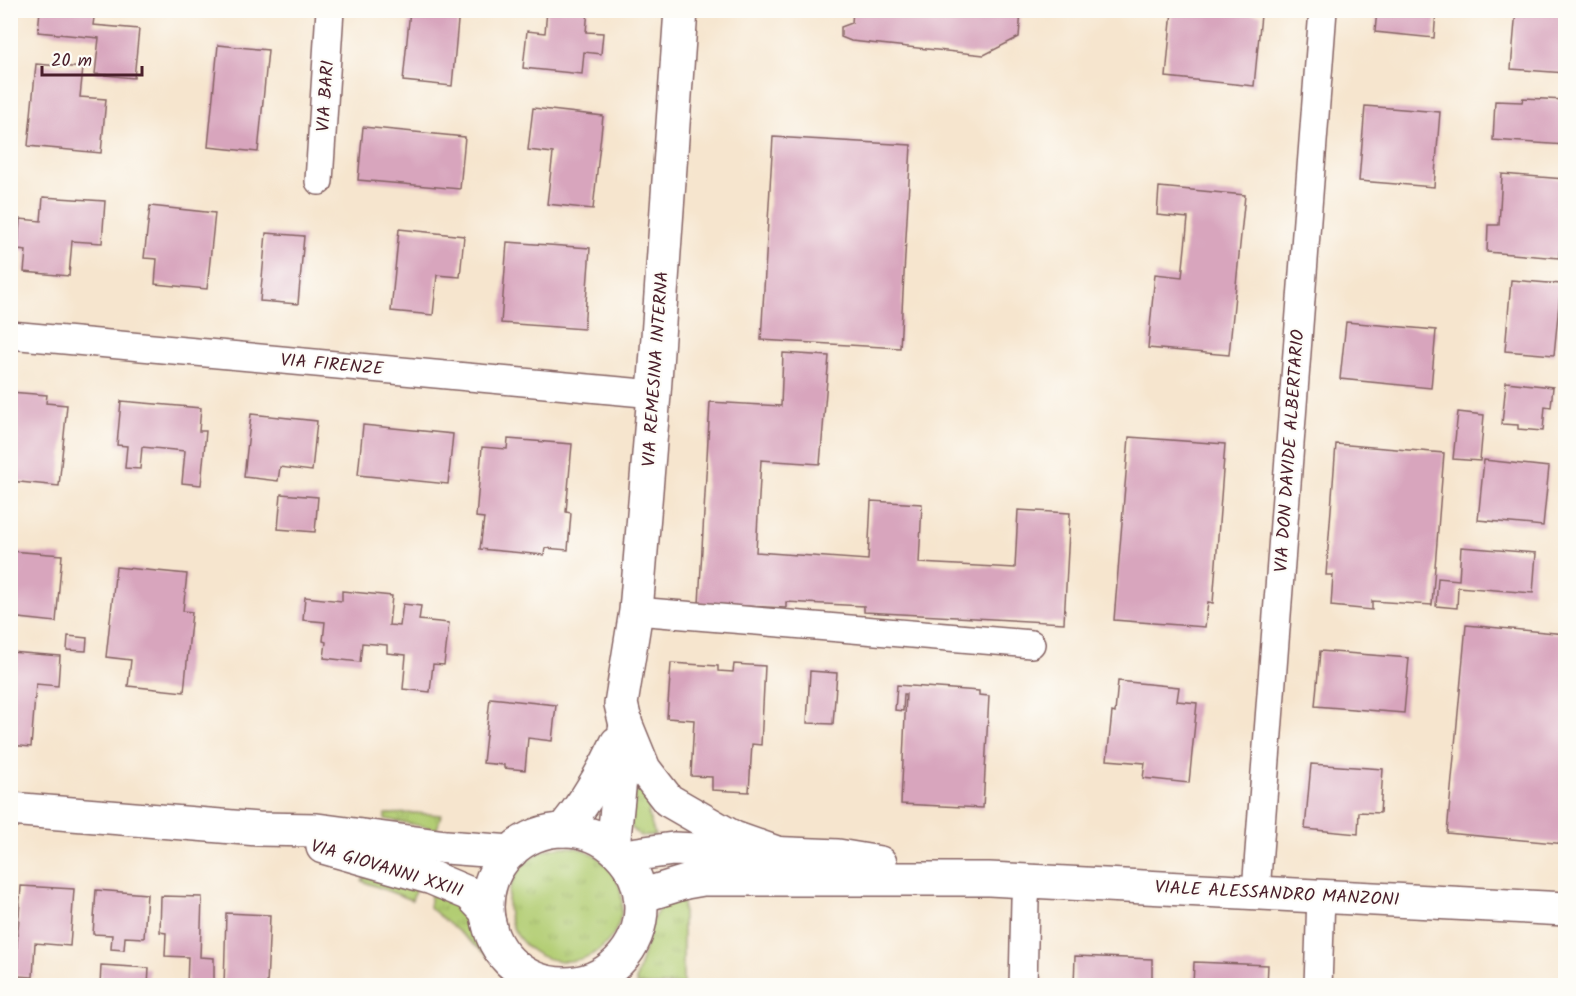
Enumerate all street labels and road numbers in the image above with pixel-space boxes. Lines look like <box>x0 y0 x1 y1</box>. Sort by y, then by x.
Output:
street label: VIA BARI <box>310 59 343 133</box>
street label: VIA REMESINA INTERNA <box>635 270 678 468</box>
street label: VIA DON DAVIDE ALBERTARIO <box>1268 329 1313 574</box>
street label: VIA FIRENZE <box>279 347 385 384</box>
street label: VIA GIOVANNI XXIII <box>307 832 466 906</box>
street label: VIALE ALESSANDRO MANZONI <box>1154 874 1400 915</box>

